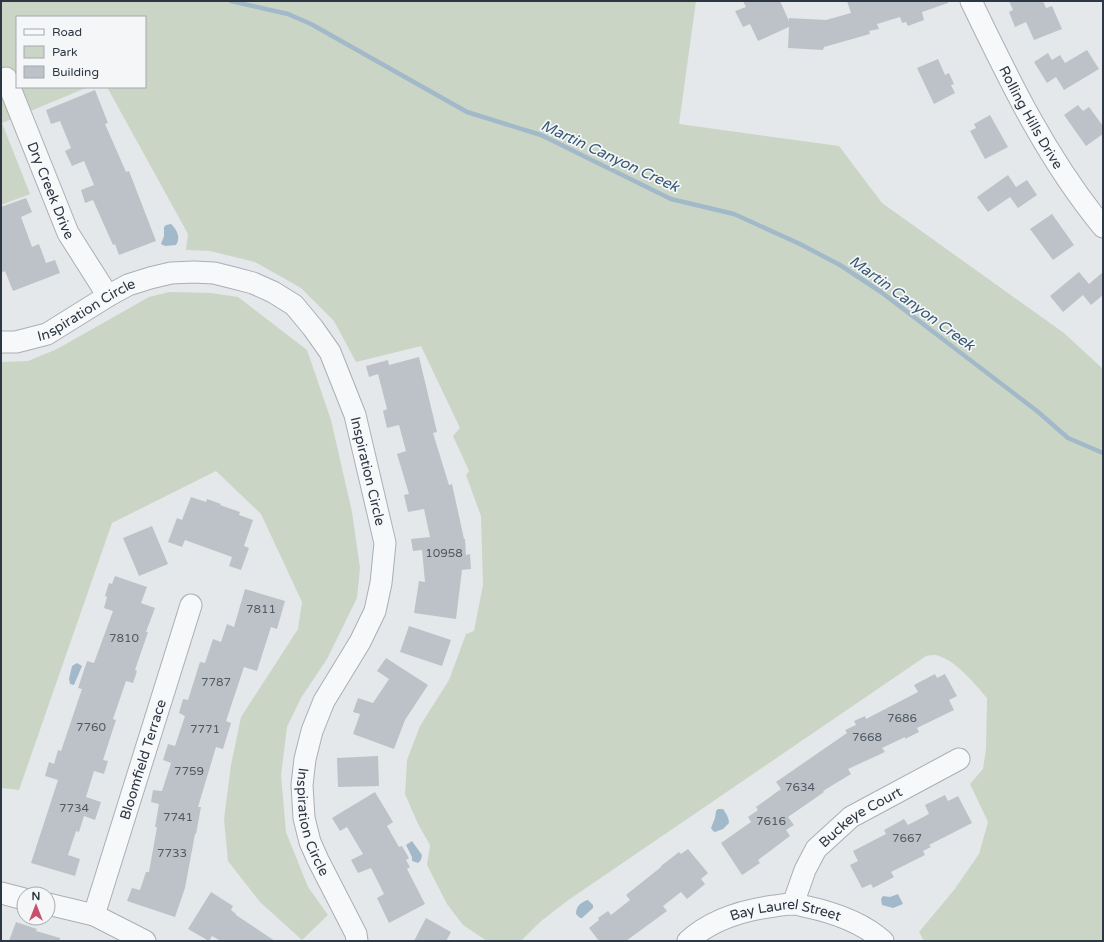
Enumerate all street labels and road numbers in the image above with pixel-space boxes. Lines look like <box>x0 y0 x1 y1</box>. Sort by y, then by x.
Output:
street label: Rolling Hills Drive <box>995 63 1067 172</box>
street label: Dry Creek Drive <box>23 139 78 243</box>
street label: Inspiration Circle <box>36 275 137 345</box>
street label: Inspiration Circle <box>347 415 389 527</box>
street label: Bloomfield Terrace <box>116 697 170 822</box>
street label: Inspiration Circle <box>293 767 333 879</box>
street label: Buckeye Court <box>815 783 906 851</box>
street label: Bay Laurel Street <box>728 896 844 925</box>

